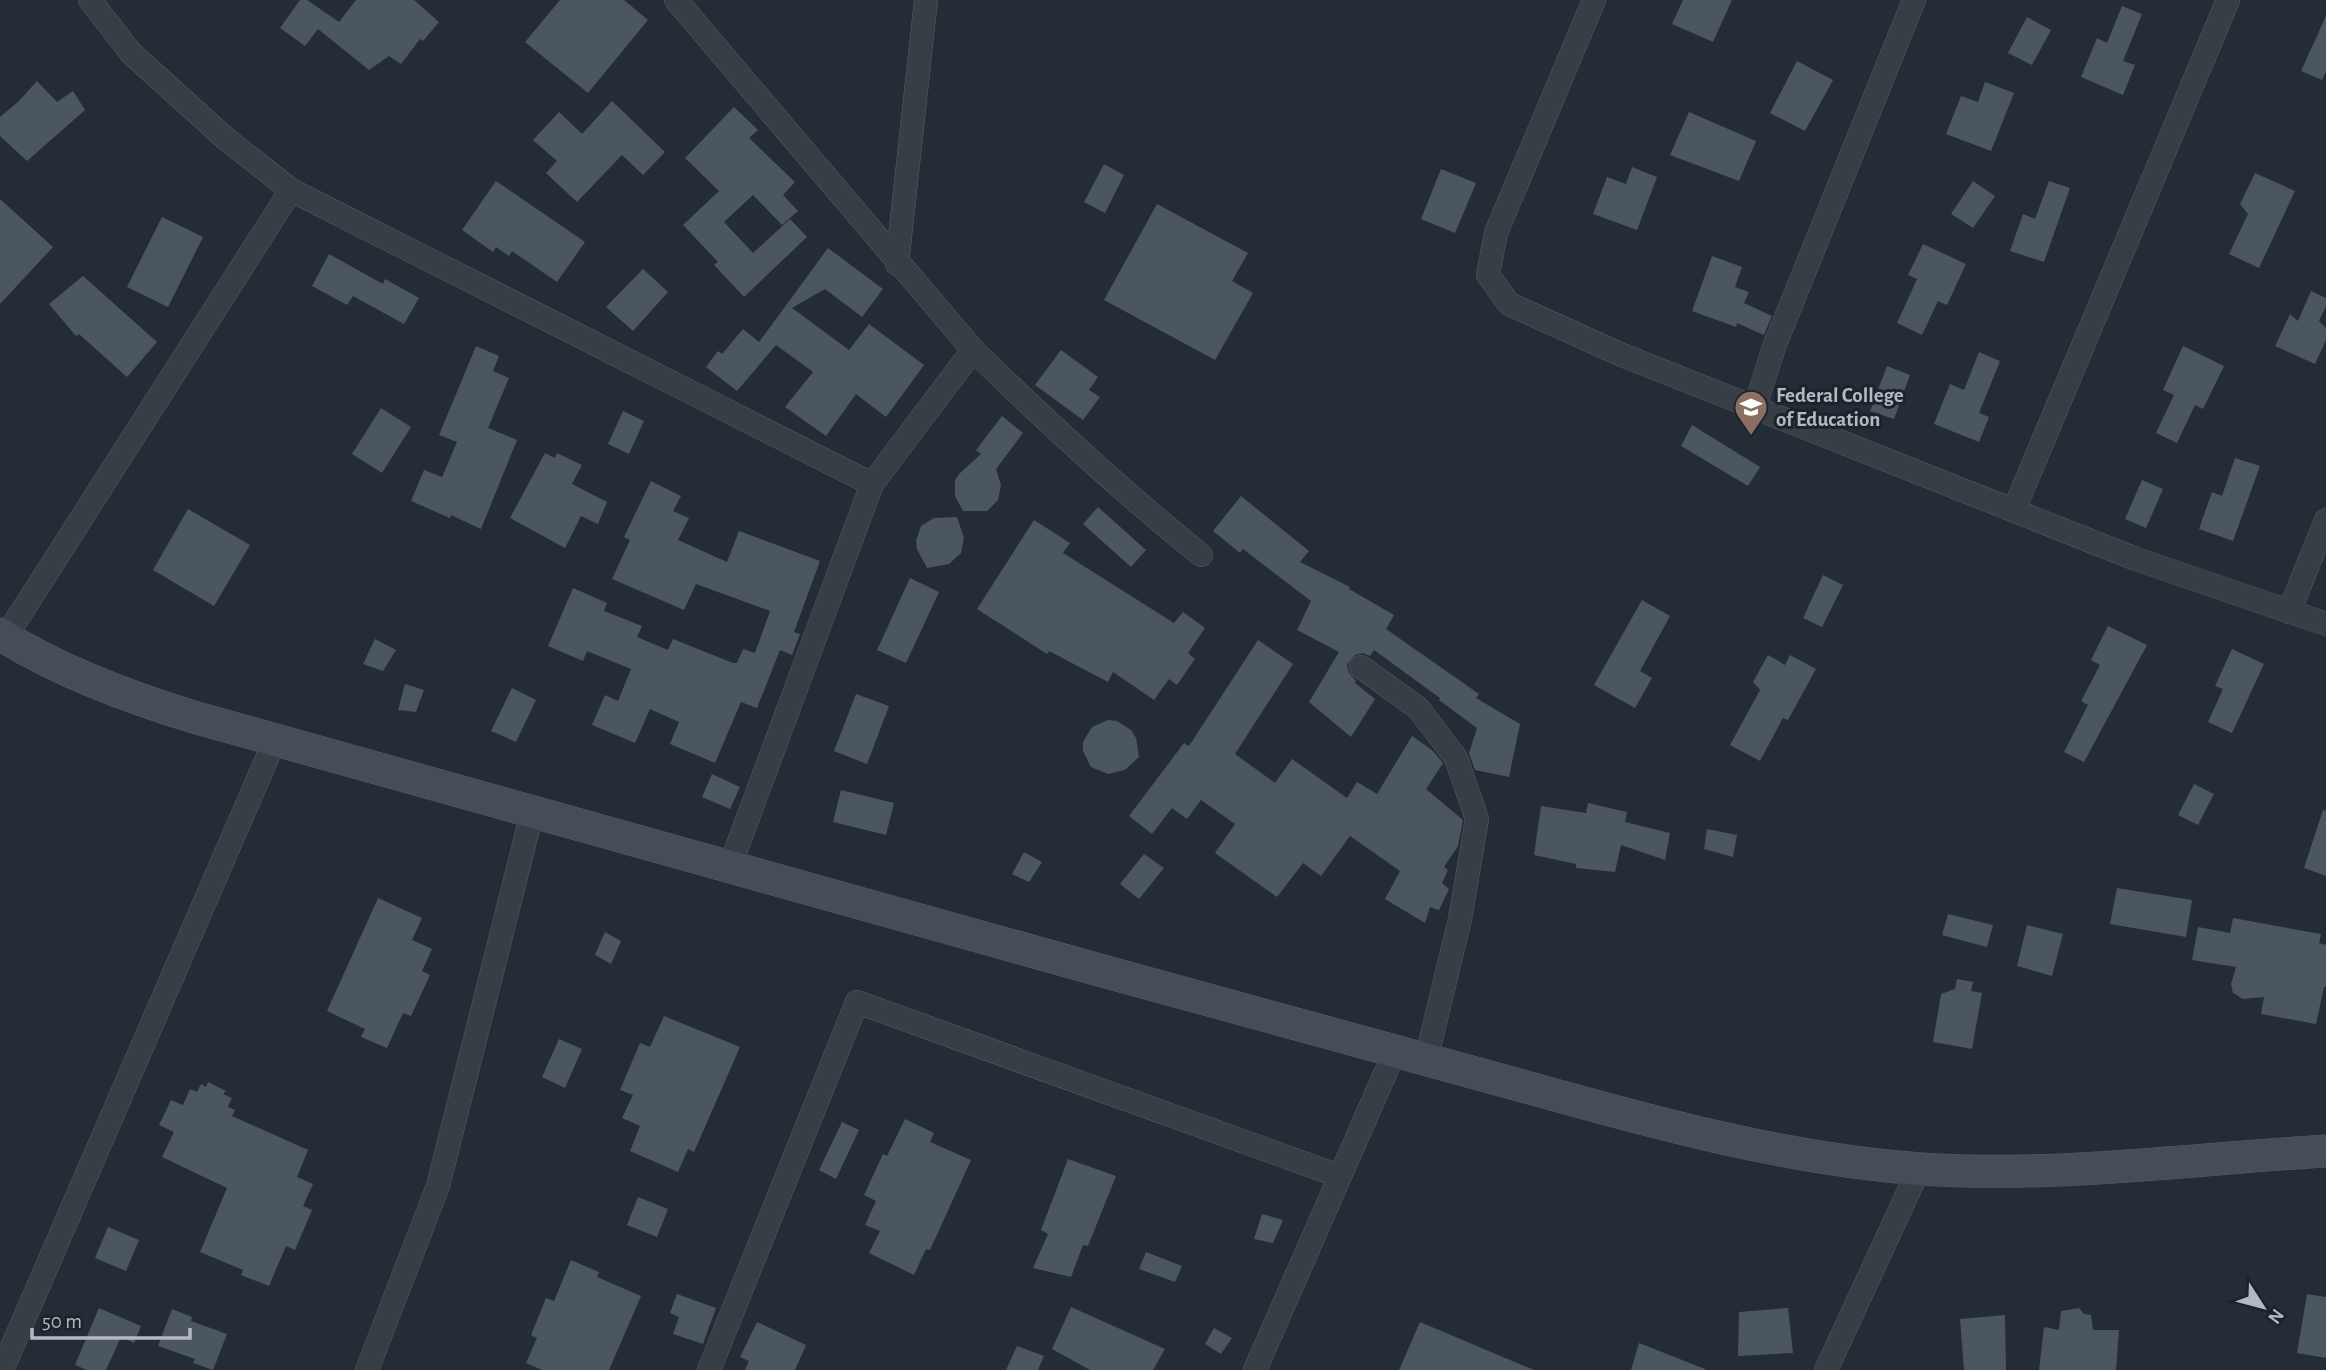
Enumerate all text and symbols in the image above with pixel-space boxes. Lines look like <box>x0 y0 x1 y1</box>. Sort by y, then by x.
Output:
place label: Federal College of Education <box>1776 385 1904 430</box>
school or university icon: Federal College of Education <box>1732 388 1770 437</box>
north arrow <box>2228 1272 2298 1342</box>
scale bar <box>32 1296 189 1340</box>
text: N <box>2264 1305 2287 1327</box>
text: 50 m <box>42 1311 82 1332</box>

